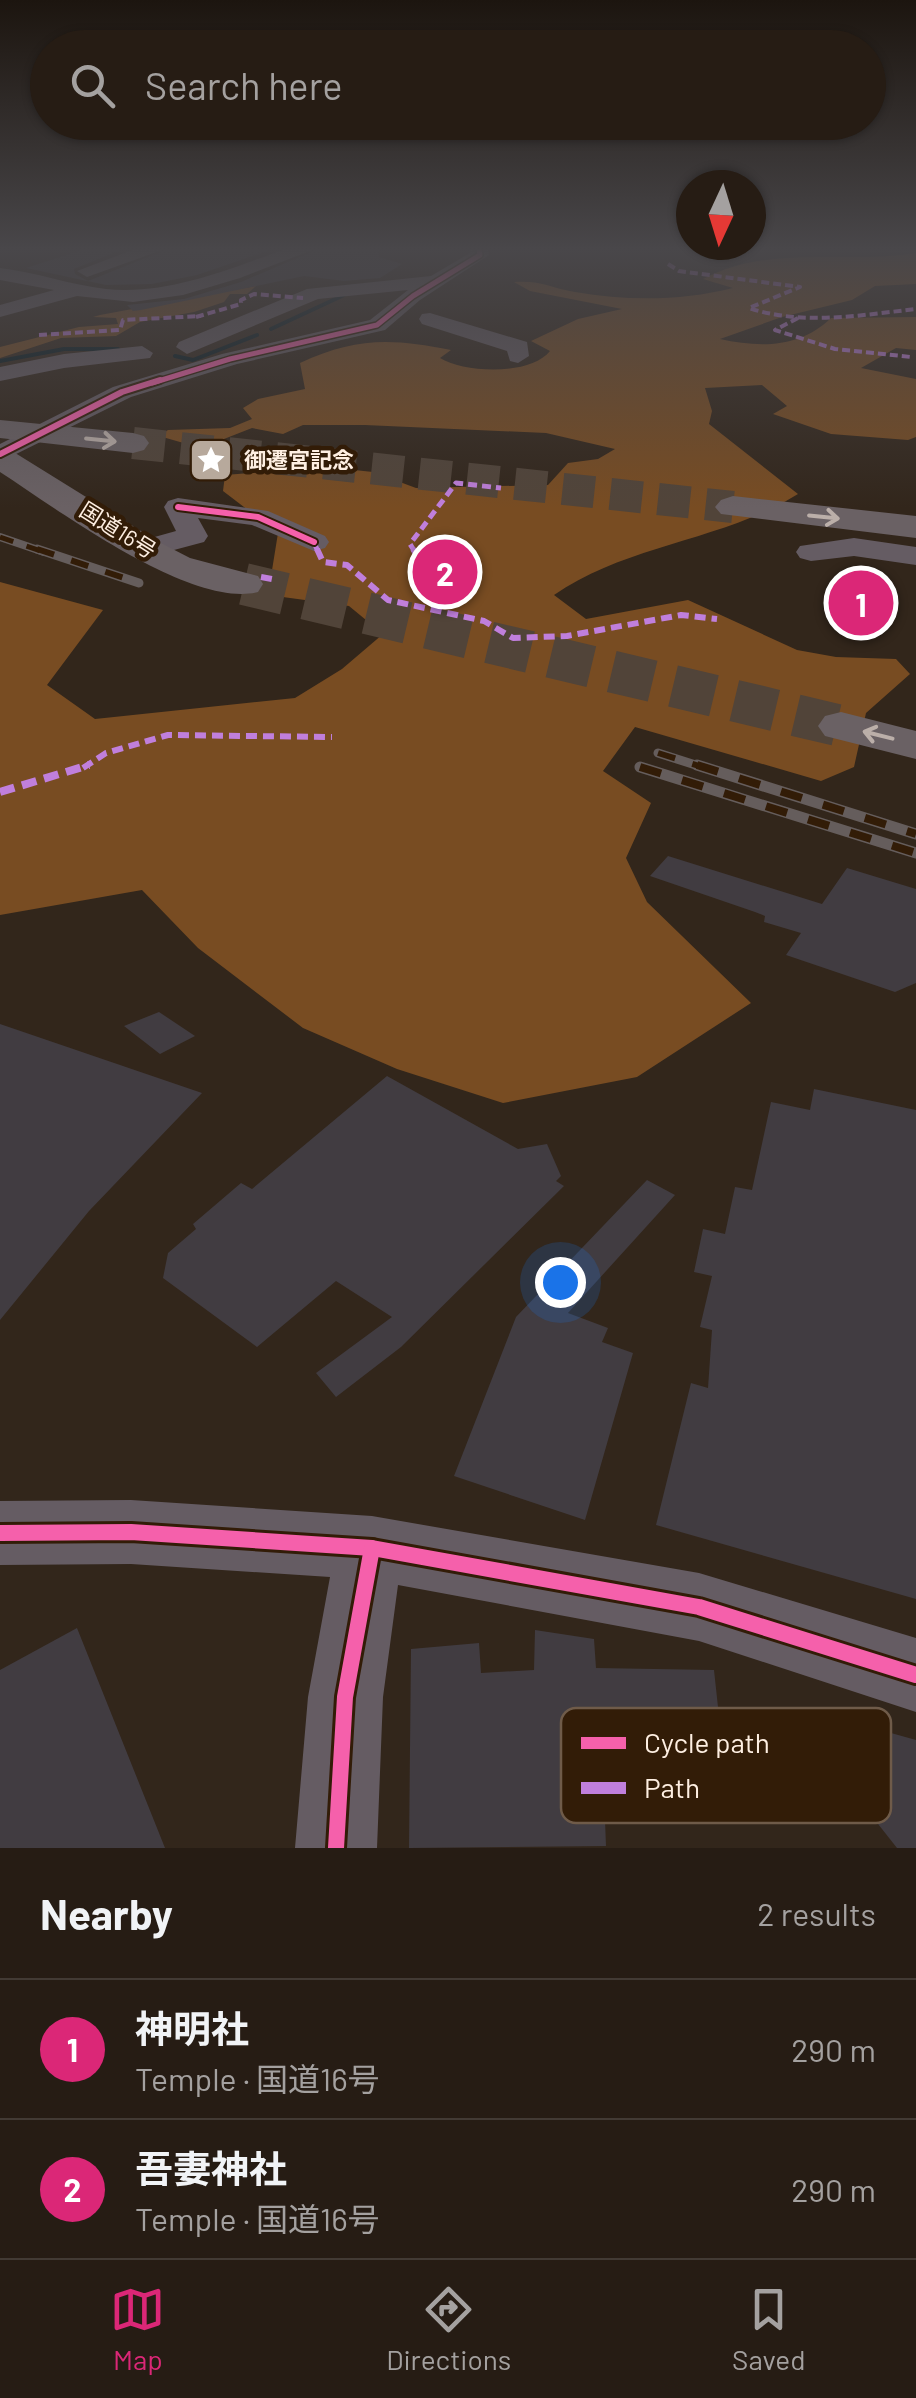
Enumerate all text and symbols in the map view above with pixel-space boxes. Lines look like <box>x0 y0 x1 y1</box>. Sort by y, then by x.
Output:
search box <box>30 30 886 140</box>
icon: search <box>65 58 120 113</box>
text: Search here <box>145 62 343 108</box>
north arrow <box>676 170 766 260</box>
one-way arrow <box>85 431 117 450</box>
place icon: 御遷宮記念 <box>188 437 234 483</box>
place label: 御遷宮記念 <box>244 446 354 472</box>
street label: 国道16号 <box>76 496 161 563</box>
one-way arrow <box>808 508 840 527</box>
pin: 2 <box>412 534 478 610</box>
pin: 1 <box>828 566 894 640</box>
one-way arrow <box>863 725 894 744</box>
your location <box>535 1257 586 1308</box>
legend <box>561 1708 891 1823</box>
text: Cycle path <box>644 1725 770 1759</box>
text: Path <box>644 1770 700 1804</box>
text: Nearby <box>40 1888 173 1938</box>
text: 2 results <box>757 1894 876 1932</box>
text: 神明社 <box>135 2005 249 2051</box>
text: 1 <box>67 2030 78 2068</box>
text: 290 m <box>791 2030 876 2068</box>
text: Temple · 国道16号 <box>135 2059 380 2097</box>
text: 吾妻神社 <box>135 2145 287 2191</box>
text: 2 <box>64 2170 81 2208</box>
text: 290 m <box>791 2170 876 2208</box>
text: Temple · 国道16号 <box>135 2199 380 2237</box>
tab: Map <box>110 2282 165 2376</box>
tab: Directions <box>386 2282 511 2376</box>
tab: Saved <box>732 2282 806 2376</box>

